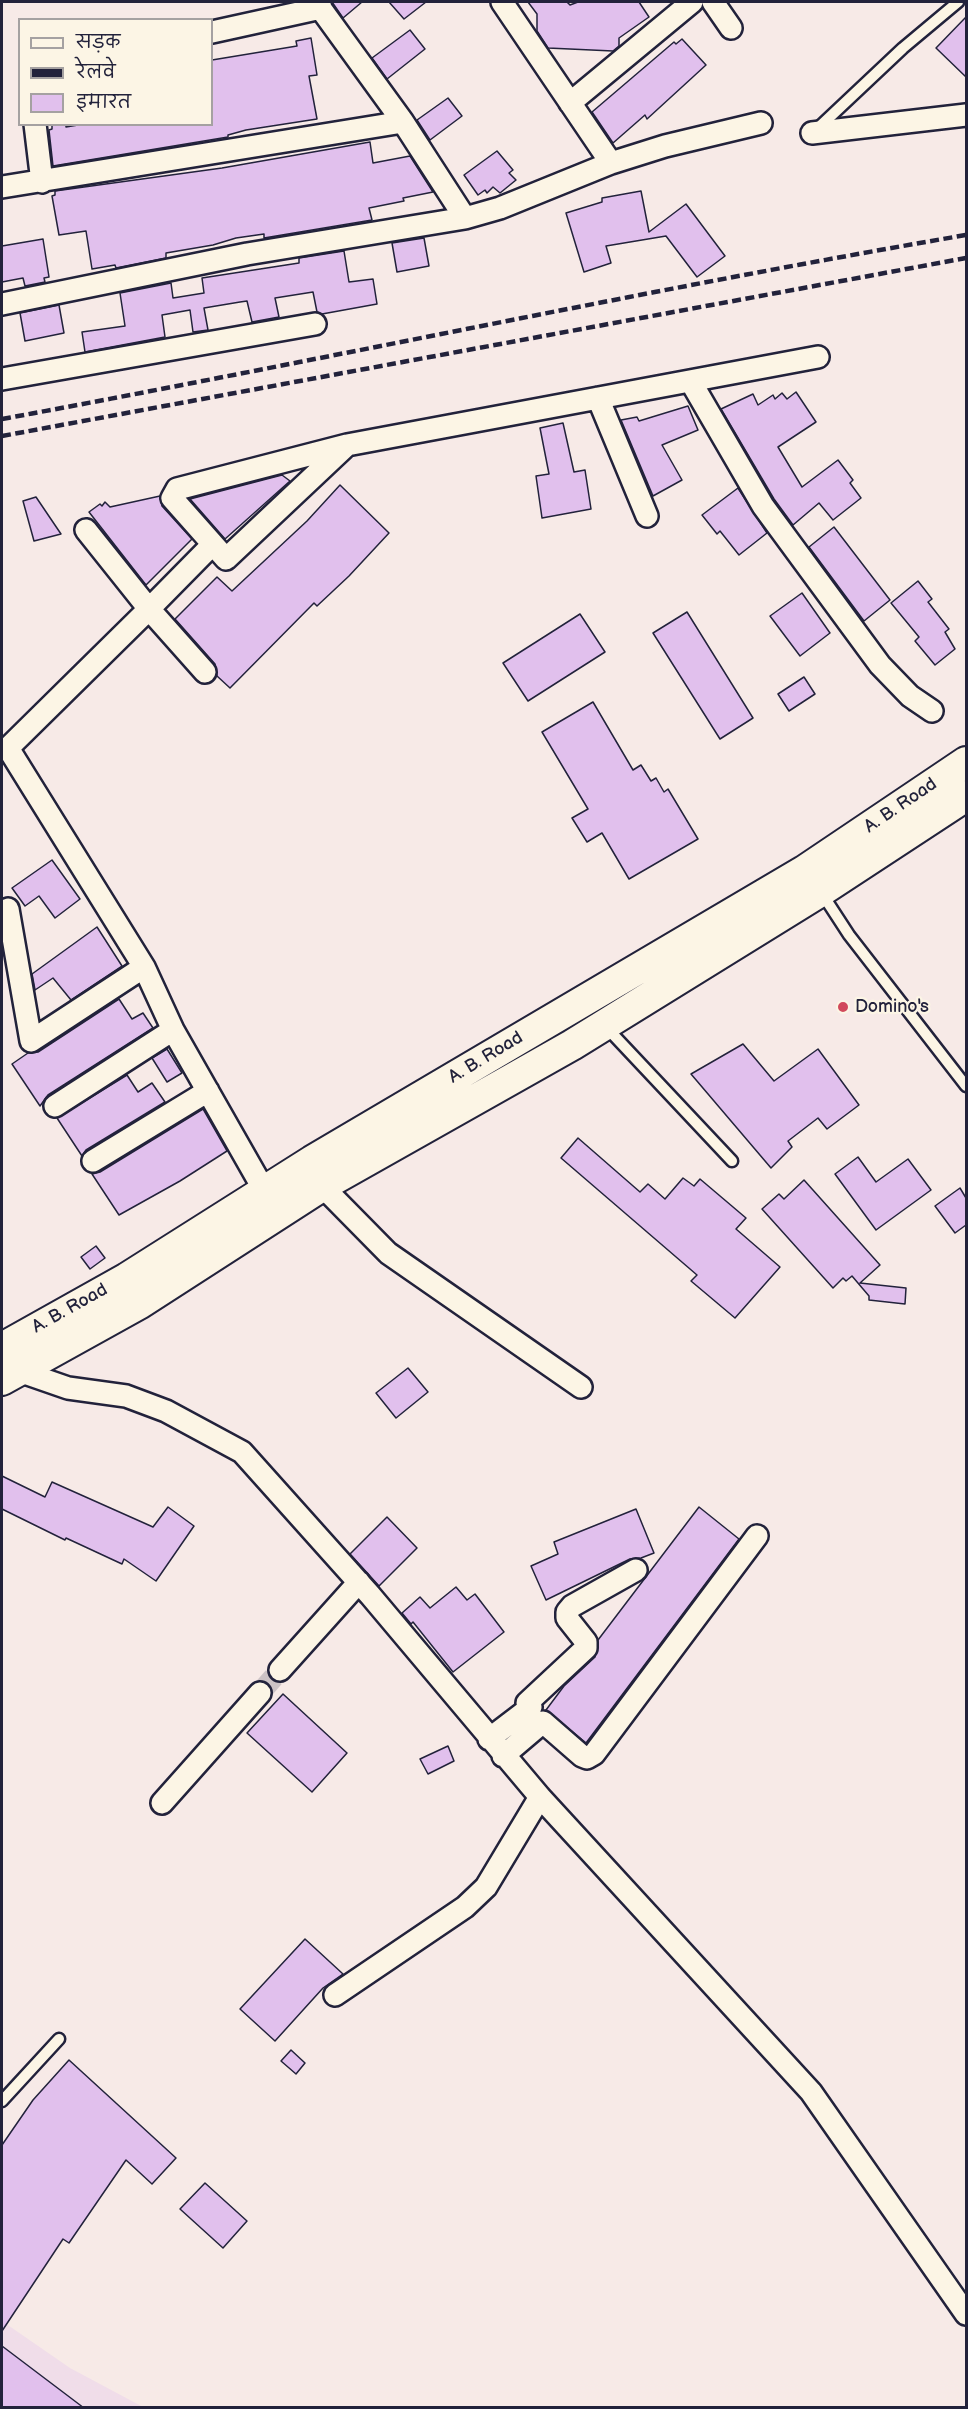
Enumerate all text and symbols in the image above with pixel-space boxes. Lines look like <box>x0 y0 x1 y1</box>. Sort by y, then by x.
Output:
legend <box>18 18 213 126</box>
text: सड़क <box>76 32 120 53</box>
text: रेलवे <box>76 62 116 83</box>
text: इमारत <box>76 92 131 113</box>
street label: A. B. Road <box>861 774 941 838</box>
place label: Domino's <box>855 996 929 1018</box>
marker: Domino's <box>836 1000 850 1014</box>
street label: A. B. Road <box>445 1027 527 1089</box>
street label: A. B. Road <box>28 1279 112 1339</box>

